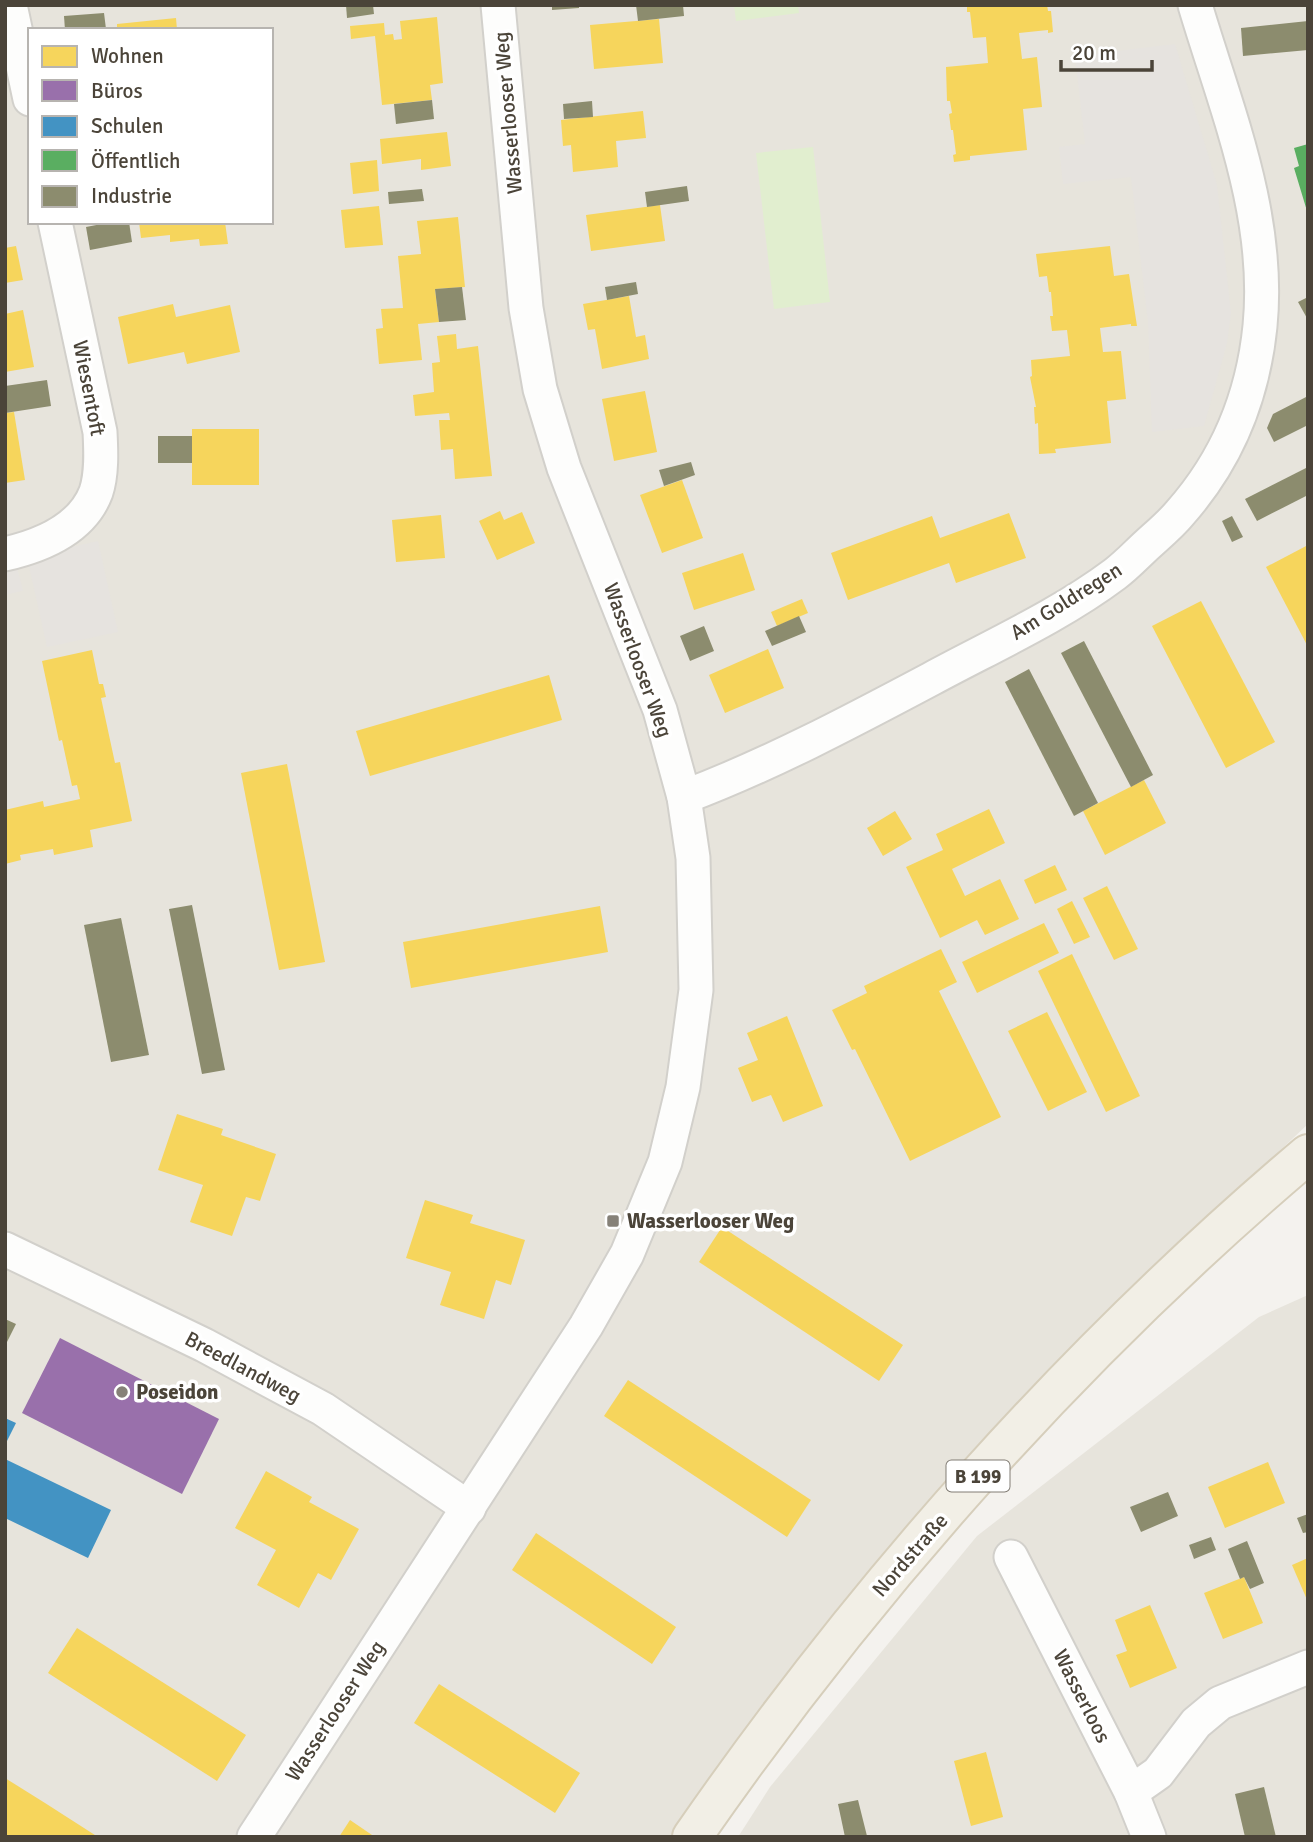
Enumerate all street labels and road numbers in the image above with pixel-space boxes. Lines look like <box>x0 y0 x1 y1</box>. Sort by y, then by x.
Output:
street label: Wasserlooser Weg <box>488 31 528 195</box>
street label: Wiesentoft <box>67 338 111 438</box>
street label: Am Goldregen <box>1005 556 1127 646</box>
street label: Wasserlooser Weg <box>598 579 678 741</box>
street label: Breedlandweg <box>180 1326 306 1408</box>
road number: B 199 <box>946 1460 1010 1492</box>
street label: Nordstraße <box>867 1508 953 1602</box>
street label: Wasserlooser Weg <box>280 1636 390 1786</box>
street label: Wasserloos <box>1047 1645 1117 1747</box>

